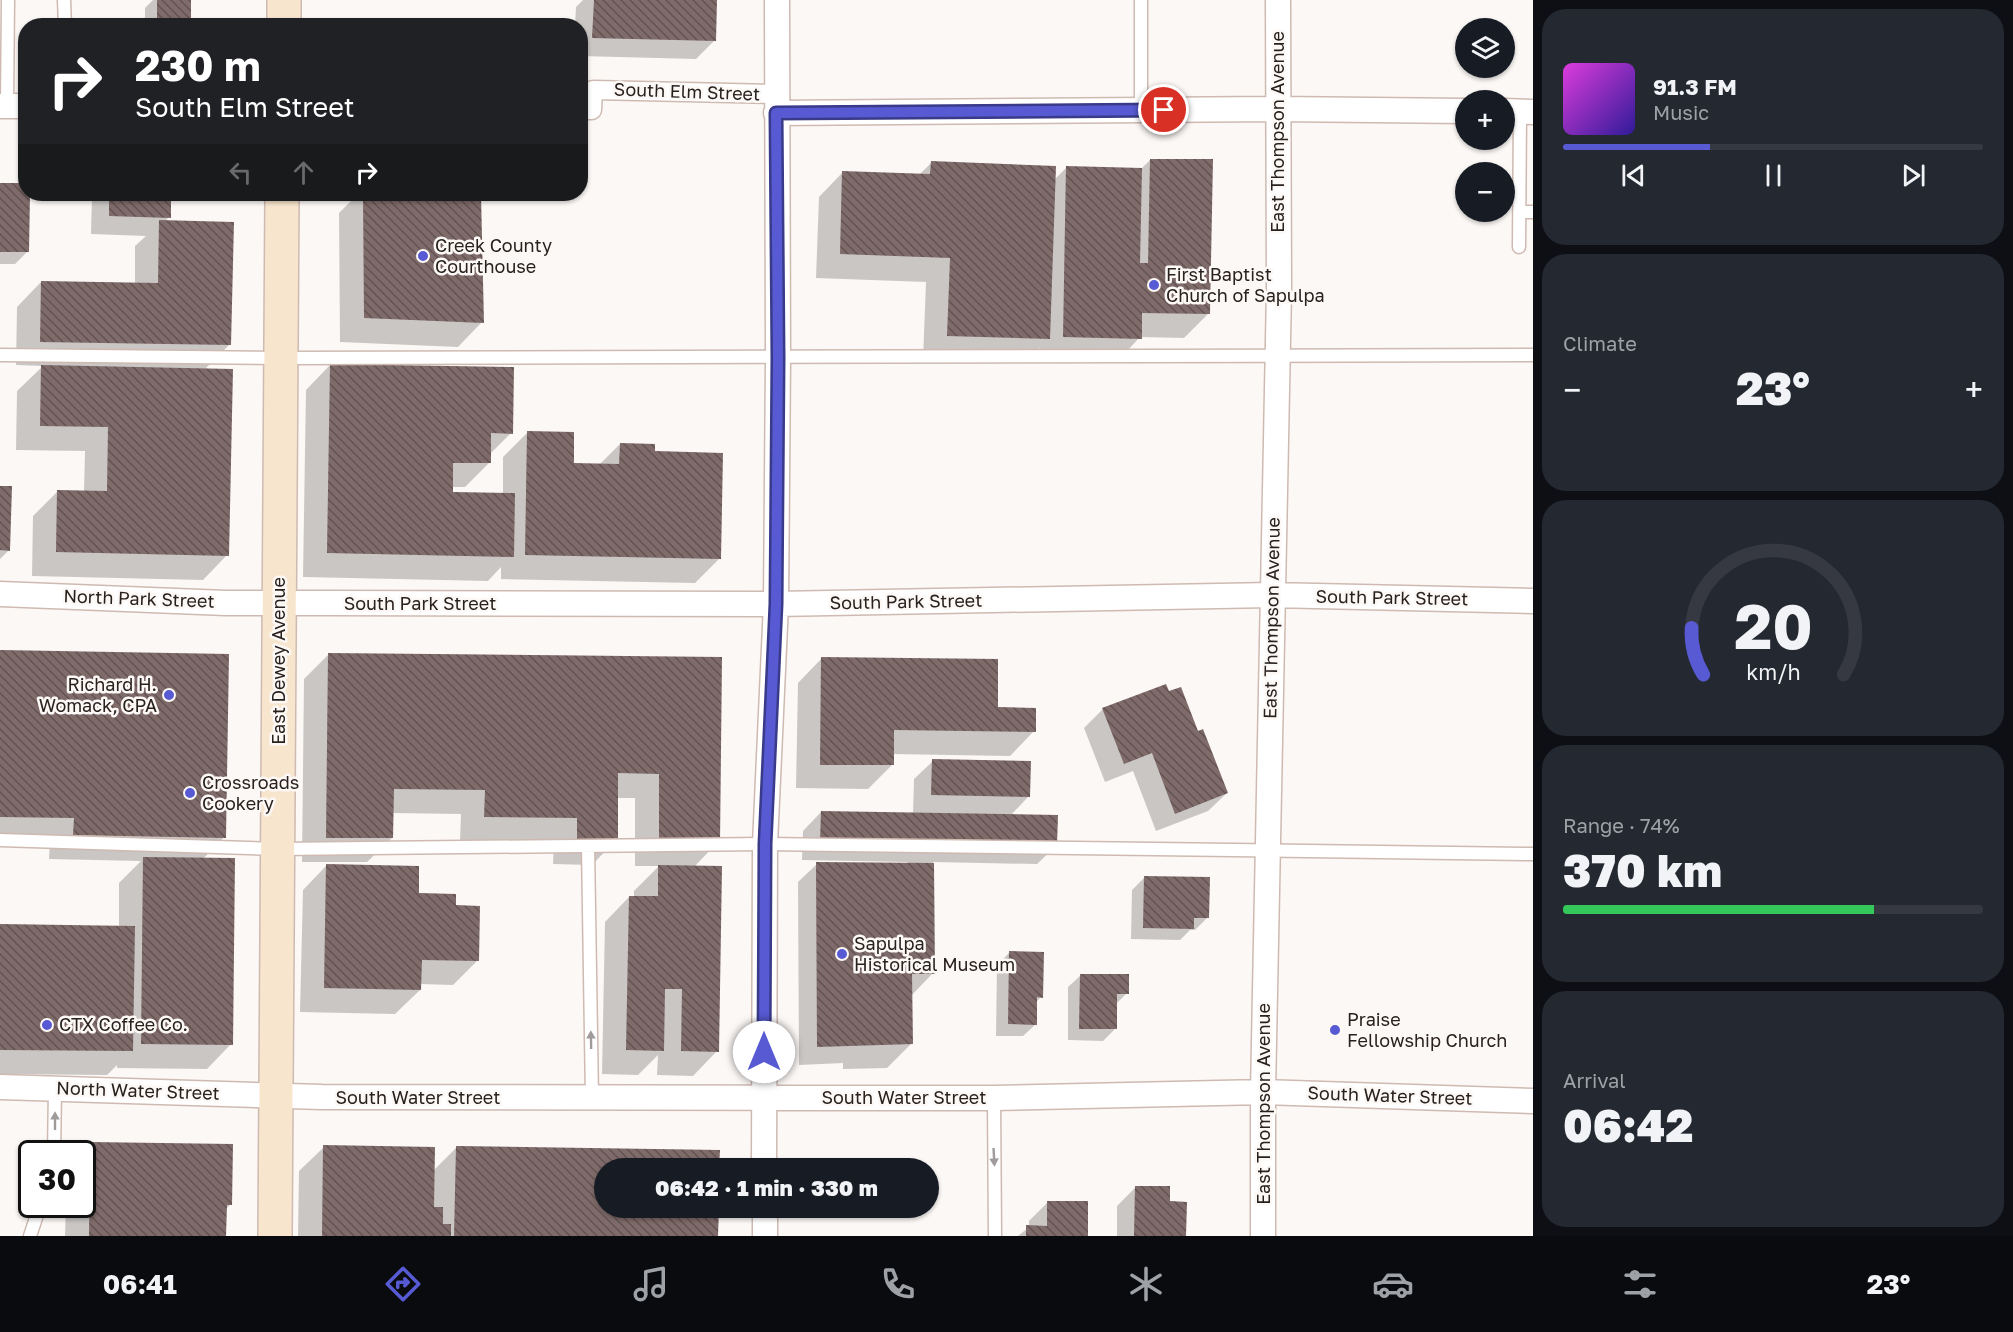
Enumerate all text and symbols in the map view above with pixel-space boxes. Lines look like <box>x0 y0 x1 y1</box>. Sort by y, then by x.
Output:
map controls <box>1455 18 1515 222</box>
button: layers <box>1455 18 1515 78</box>
street label: East Thompson Avenue <box>1266 31 1288 233</box>
text: 230 m <box>135 40 261 90</box>
icon: right <box>36 42 114 120</box>
text: 91.3 FM <box>1653 73 1737 100</box>
street label: South Elm Street <box>613 77 761 105</box>
pin <box>1138 84 1189 135</box>
button: + <box>1455 90 1515 150</box>
text: South Elm Street <box>135 91 355 123</box>
icon: arrive <box>1147 93 1180 126</box>
text: Music <box>1653 100 1709 124</box>
icon: left <box>224 156 257 189</box>
icon: ahead <box>287 156 320 189</box>
icon: right <box>350 156 383 189</box>
icon: previous <box>1617 159 1650 192</box>
icon: pause <box>1757 159 1790 192</box>
icon: next <box>1897 159 1930 192</box>
button: − <box>1455 162 1515 222</box>
place label: Creek County Courthouse <box>435 234 552 277</box>
marker: Creek County Courthouse <box>416 249 430 263</box>
place label: First Baptist Church of Sapulpa <box>1166 263 1325 306</box>
marker: First Baptist Church of Sapulpa <box>1147 278 1161 292</box>
text: Climate <box>1563 331 1637 355</box>
text: 23° <box>1736 361 1810 415</box>
text: − <box>1563 370 1581 409</box>
text: + <box>1965 370 1983 409</box>
street label: East Thompson Avenue <box>1258 517 1284 719</box>
street label: East Dewey Avenue <box>267 577 289 745</box>
street label: North Park Street <box>63 584 215 612</box>
street label: South Park Street <box>1315 585 1469 609</box>
text: 20 <box>1734 588 1812 663</box>
street label: South Park Street <box>829 589 983 613</box>
street label: South Park Street <box>344 592 496 614</box>
text: km/h <box>1746 659 1800 685</box>
place label: Richard H. Womack, CPA <box>39 673 157 716</box>
marker: Richard H. Womack, CPA <box>162 688 176 702</box>
place label: Crossroads Cookery <box>202 771 299 814</box>
marker: Crossroads Cookery <box>183 786 197 800</box>
text: Range · 74% <box>1563 813 1680 837</box>
text: 370 km <box>1563 843 1722 897</box>
place label: Sapulpa Historical Museum <box>854 932 1015 975</box>
marker: Sapulpa Historical Museum <box>835 947 849 961</box>
street label: East Thompson Avenue <box>1252 1003 1274 1205</box>
place label: Praise Fellowship Church <box>1347 1008 1507 1051</box>
place label: CTX Coffee Co. <box>59 1013 188 1035</box>
marker: CTX Coffee Co. <box>40 1018 54 1032</box>
position arrow <box>732 1020 796 1084</box>
marker: Praise Fellowship Church <box>1328 1023 1342 1037</box>
one-way arrow <box>586 1031 595 1050</box>
text: Arrival <box>1563 1068 1626 1092</box>
street label: North Water Street <box>56 1076 220 1104</box>
street label: South Water Street <box>1307 1081 1473 1109</box>
street label: South Water Street <box>336 1086 500 1108</box>
street label: South Water Street <box>822 1086 986 1108</box>
text: 06:42 <box>1563 1098 1693 1152</box>
one-way arrow <box>50 1112 60 1131</box>
speed limit sign: 30 <box>18 1140 96 1218</box>
one-way arrow <box>990 1147 999 1166</box>
text: 06:42 · 1 min · 330 m <box>655 1174 878 1201</box>
icon: directions <box>382 1263 424 1305</box>
icon: music <box>630 1263 672 1305</box>
icon: phone <box>877 1263 919 1305</box>
icon: climate <box>1125 1263 1167 1305</box>
icon: car <box>1372 1263 1414 1305</box>
icon: filters <box>1619 1263 1661 1305</box>
text: 06:41 <box>103 1268 177 1300</box>
text: 23° <box>1867 1268 1910 1300</box>

